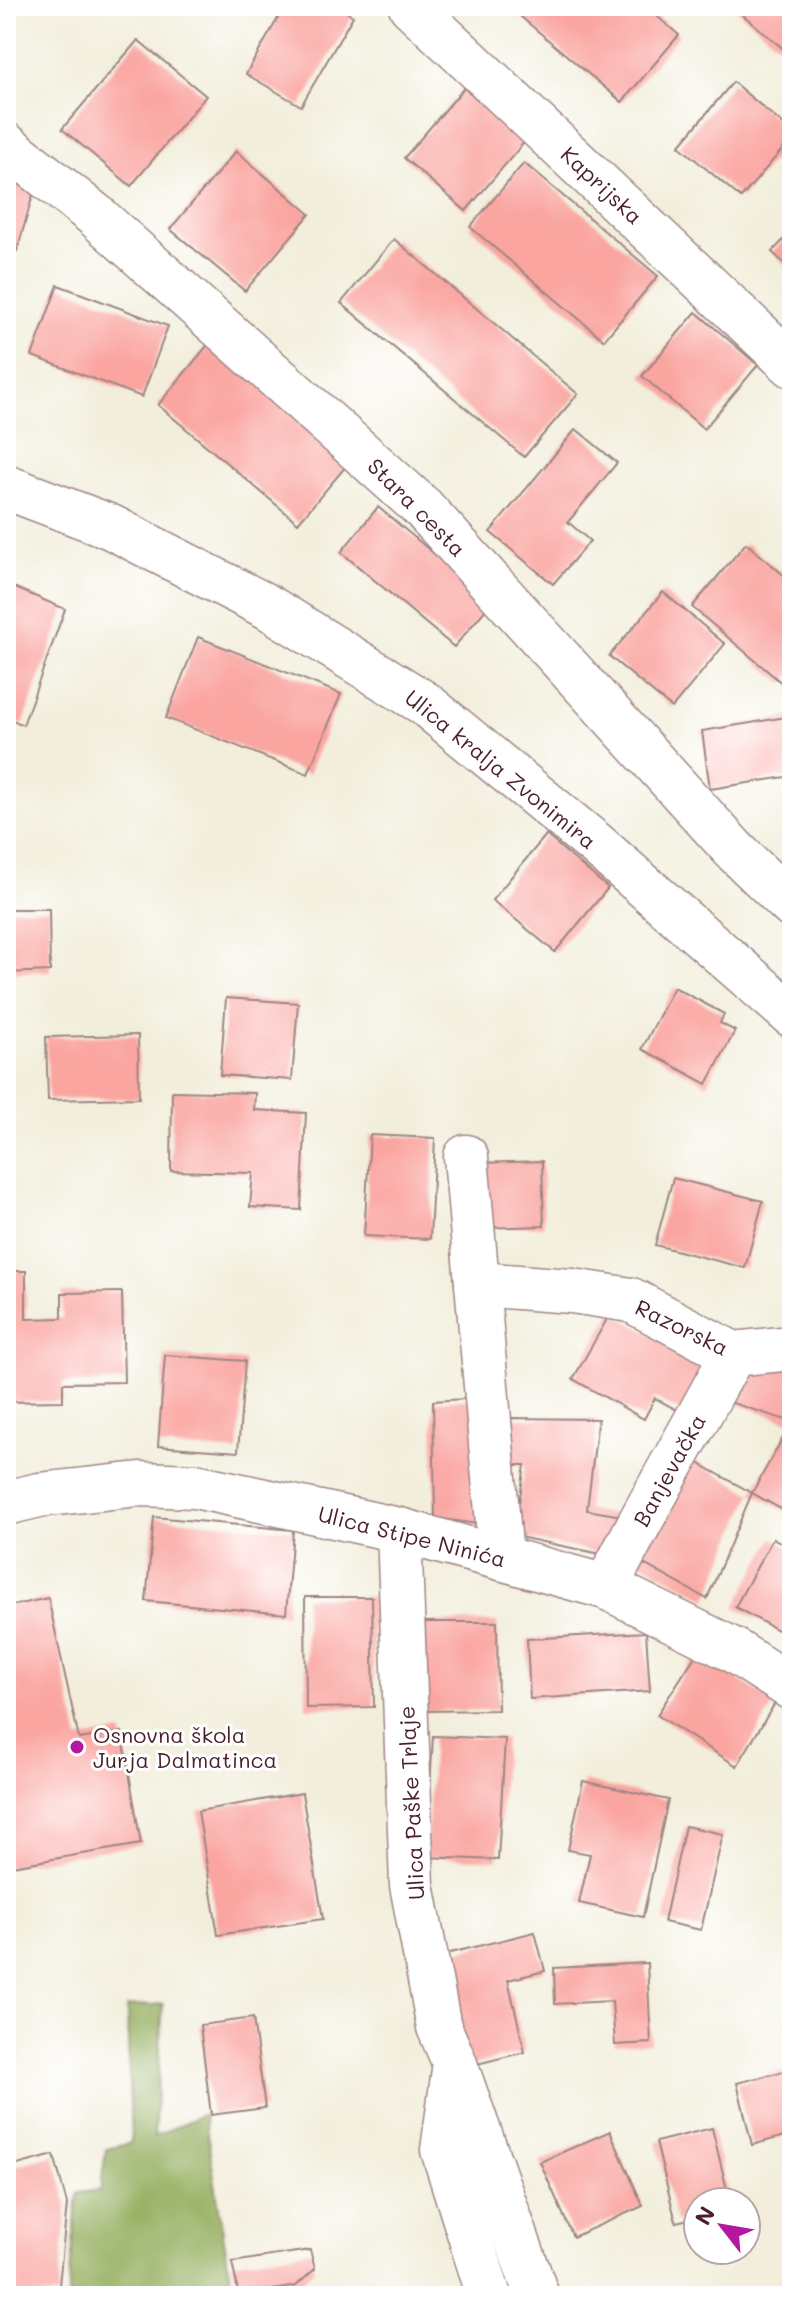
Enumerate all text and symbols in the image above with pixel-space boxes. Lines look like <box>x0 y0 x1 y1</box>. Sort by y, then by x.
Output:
street label: Kaprijska <box>555 140 649 230</box>
street label: Stara cesta <box>361 451 473 563</box>
street label: Ulica kralja Zvonimira <box>399 683 603 855</box>
street label: Razorska <box>631 1292 733 1362</box>
street label: Banjevačka <box>626 1409 712 1531</box>
street label: Ulica Stipe Ninića <box>315 1499 509 1573</box>
street label: Ulica Paške Trlaje <box>391 1705 431 1901</box>
place label: Osnovna škola Jurja Dalmatinca <box>93 1720 277 1774</box>
marker: Osnovna škola Jurja Dalmatinca <box>68 1738 86 1756</box>
north arrow <box>682 2186 762 2266</box>
text: N <box>688 2201 721 2230</box>

